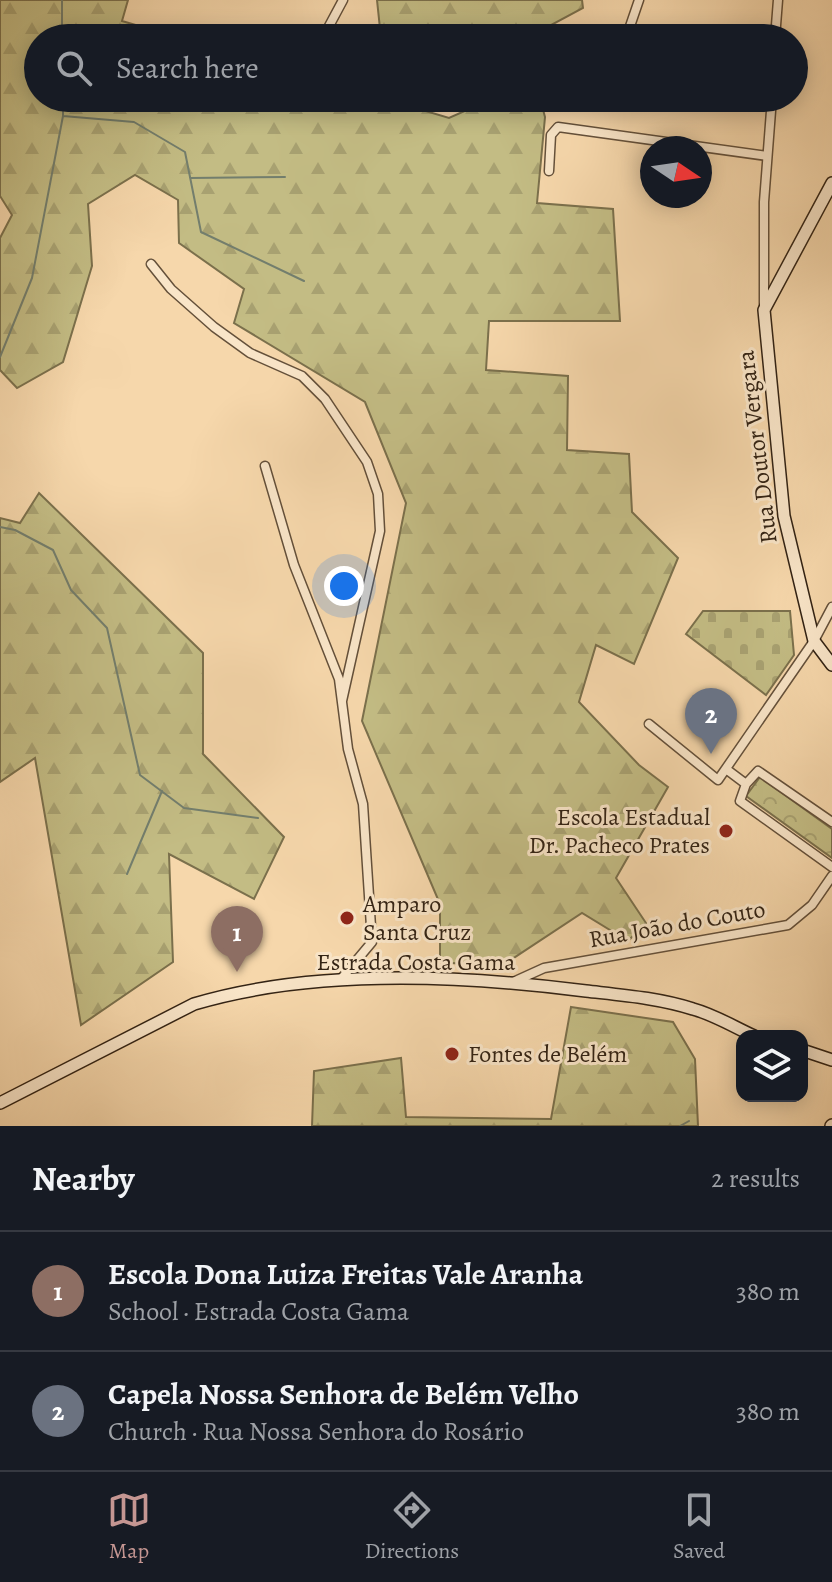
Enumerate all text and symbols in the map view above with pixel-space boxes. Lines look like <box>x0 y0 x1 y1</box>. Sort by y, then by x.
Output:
search box <box>24 24 808 112</box>
icon: search <box>52 46 96 90</box>
text: Search here <box>116 48 259 88</box>
north arrow <box>640 136 712 208</box>
street label: Rua Doutor Vergara <box>729 348 785 545</box>
your location <box>324 566 364 606</box>
pin: 2 <box>685 688 737 754</box>
place label: Escola Estadual Dr. Pacheco Prates <box>529 801 710 861</box>
marker: Escola Estadual Dr. Pacheco Prates <box>717 822 735 840</box>
place label: Amparo Santa Cruz <box>362 888 471 948</box>
street label: Rua João do Couto <box>586 893 768 955</box>
pin: 1 <box>211 906 263 972</box>
marker: Amparo Santa Cruz <box>338 909 356 927</box>
street label: Estrada Costa Gama <box>317 946 516 978</box>
map controls <box>736 1030 808 1102</box>
button: layers <box>736 1030 808 1102</box>
place label: Fontes de Belém <box>468 1038 627 1070</box>
marker: Fontes de Belém <box>443 1045 461 1063</box>
text: Nearby <box>32 1155 135 1202</box>
text: 2 results <box>711 1161 800 1196</box>
text: Escola Dona Luiza Freitas Vale Aranha <box>108 1254 583 1294</box>
text: 1 <box>53 1274 63 1309</box>
text: 380 m <box>736 1274 800 1309</box>
text: School · Estrada Costa Gama <box>108 1294 409 1329</box>
text: Capela Nossa Senhora de Belém Velho <box>108 1374 579 1414</box>
text: 2 <box>52 1394 64 1429</box>
text: 380 m <box>736 1394 800 1429</box>
text: Church · Rua Nossa Senhora do Rosário <box>108 1414 524 1449</box>
tab: Map <box>107 1488 151 1566</box>
tab: Directions <box>365 1488 459 1566</box>
tab: Saved <box>673 1488 725 1566</box>

